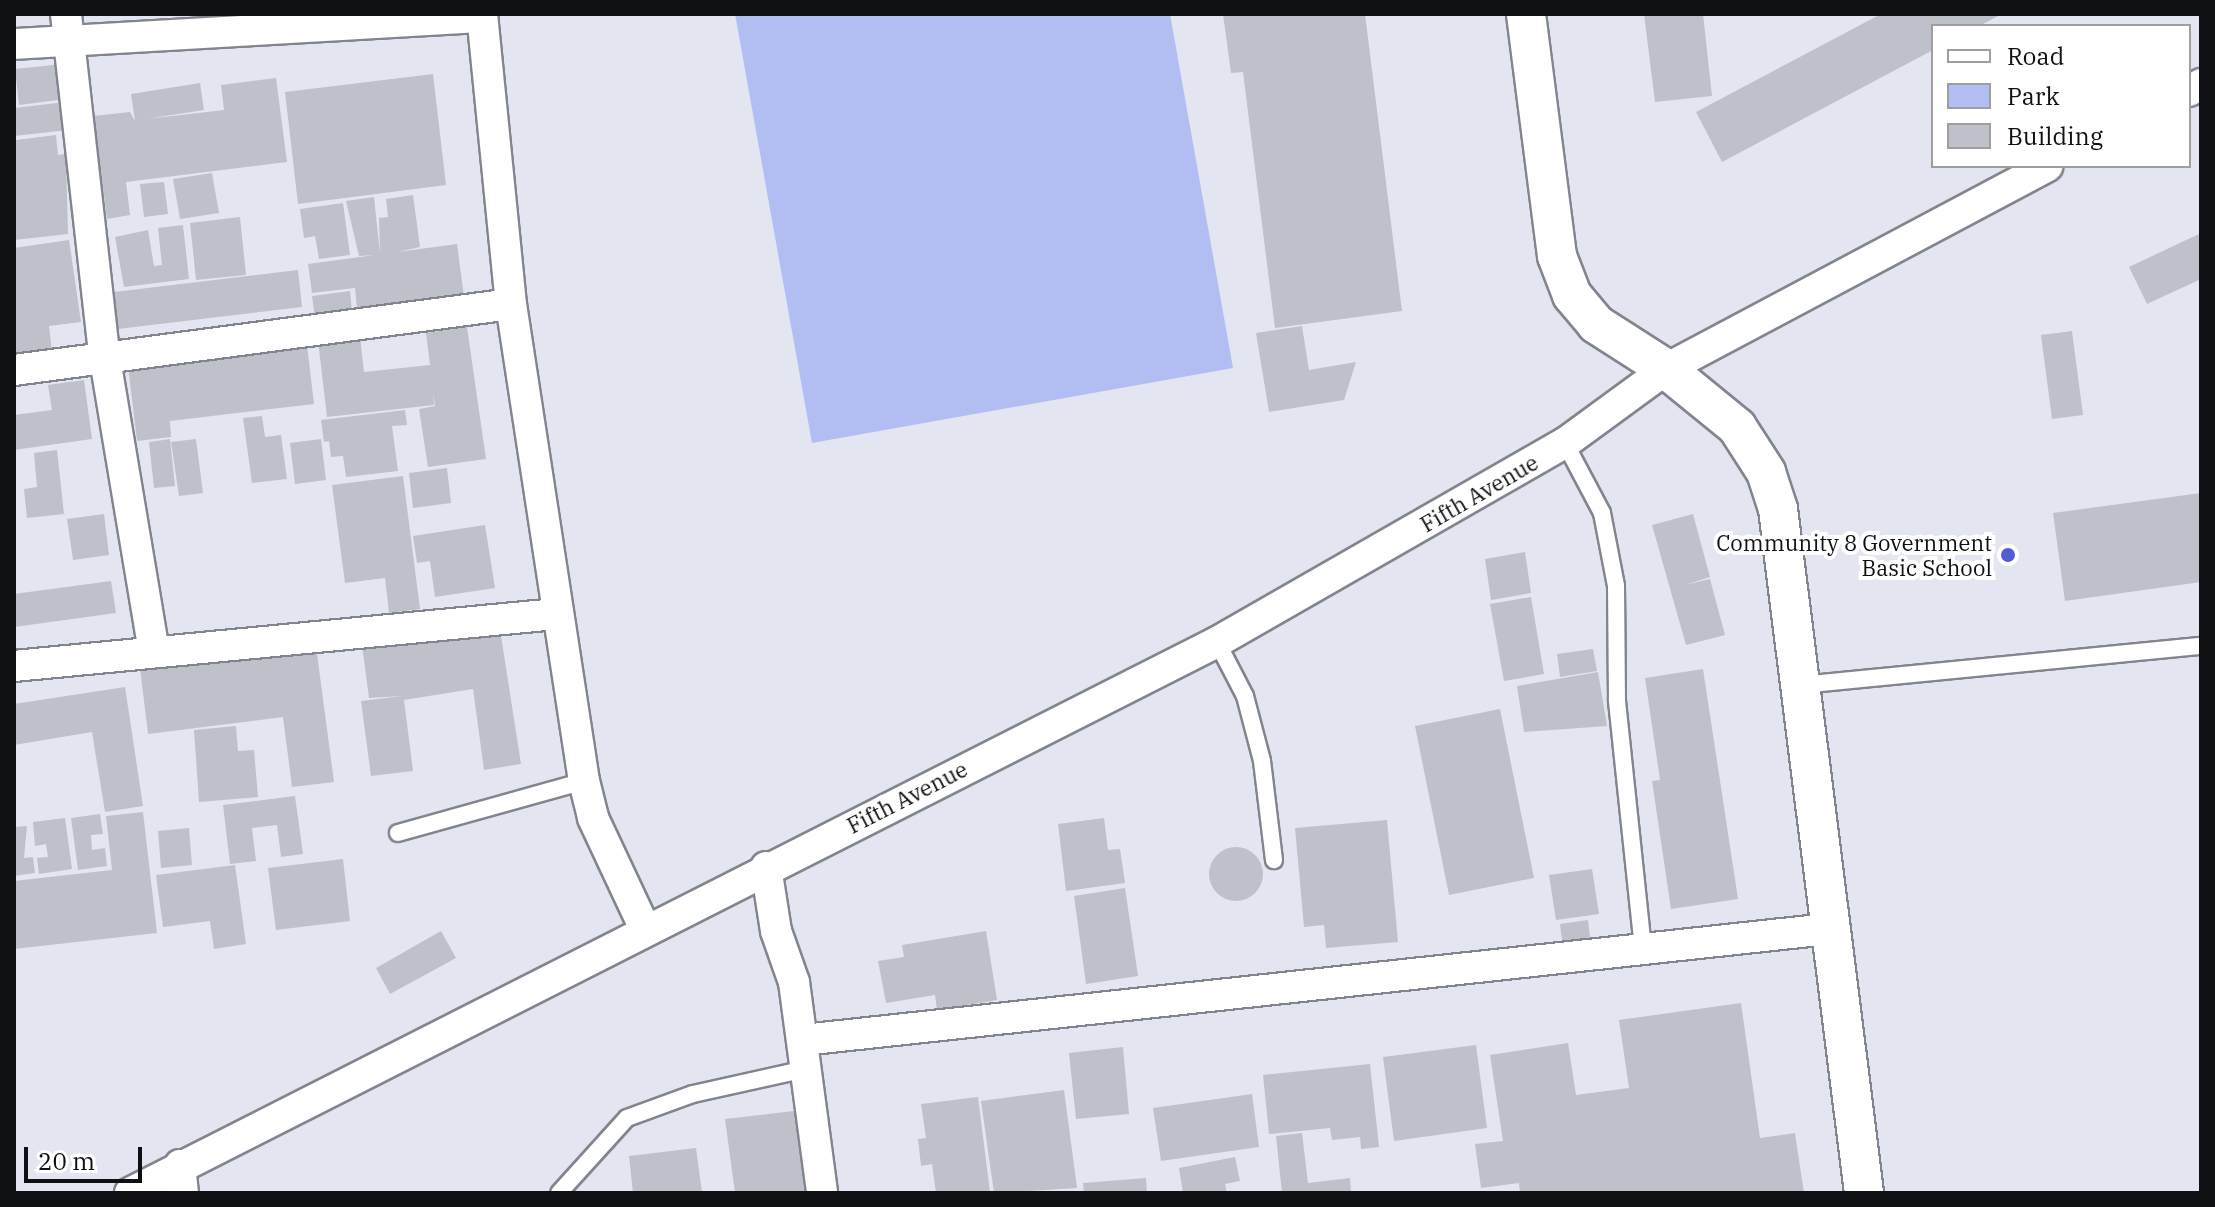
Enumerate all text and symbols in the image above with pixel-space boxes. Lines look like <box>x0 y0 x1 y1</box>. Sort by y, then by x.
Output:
legend <box>1931 24 2191 168</box>
text: Road <box>2007 40 2064 72</box>
text: Park <box>2007 80 2059 112</box>
text: Building <box>2007 120 2103 152</box>
street label: Fifth Avenue <box>1415 449 1543 537</box>
place label: Community 8 Government Basic School <box>1716 529 1992 580</box>
marker: Community 8 Government Basic School <box>1999 546 2017 564</box>
street label: Fifth Avenue <box>842 755 972 839</box>
scale bar <box>28 1131 146 1181</box>
text: 20 m <box>38 1145 95 1177</box>

